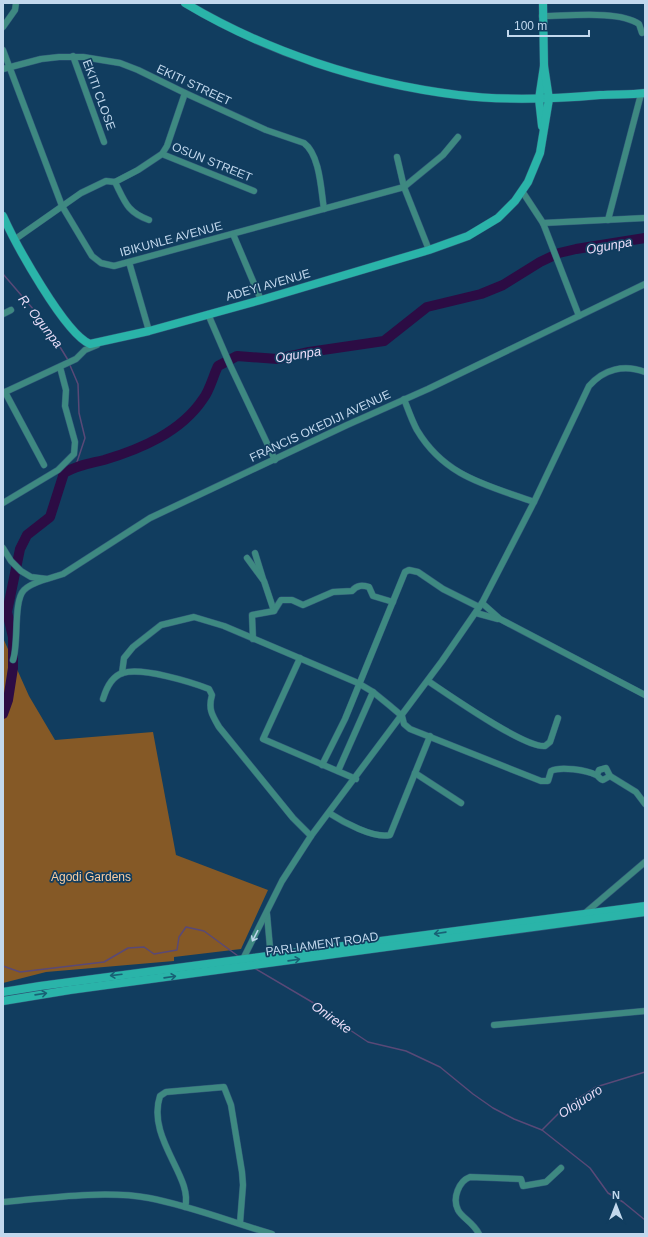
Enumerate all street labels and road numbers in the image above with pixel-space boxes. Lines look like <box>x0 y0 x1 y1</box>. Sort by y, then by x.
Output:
street label: EKITI CLOSE <box>80 58 118 132</box>
street label: EKITI STREET <box>154 62 234 109</box>
street label: OSUN STREET <box>170 140 255 185</box>
street label: IBIKUNLE AVENUE <box>118 219 224 259</box>
street label: ADEYI AVENUE <box>224 266 312 304</box>
street label: FRANCIS OKEDIJI AVENUE <box>247 387 393 465</box>
street label: PARLIAMENT ROAD <box>265 929 380 959</box>

